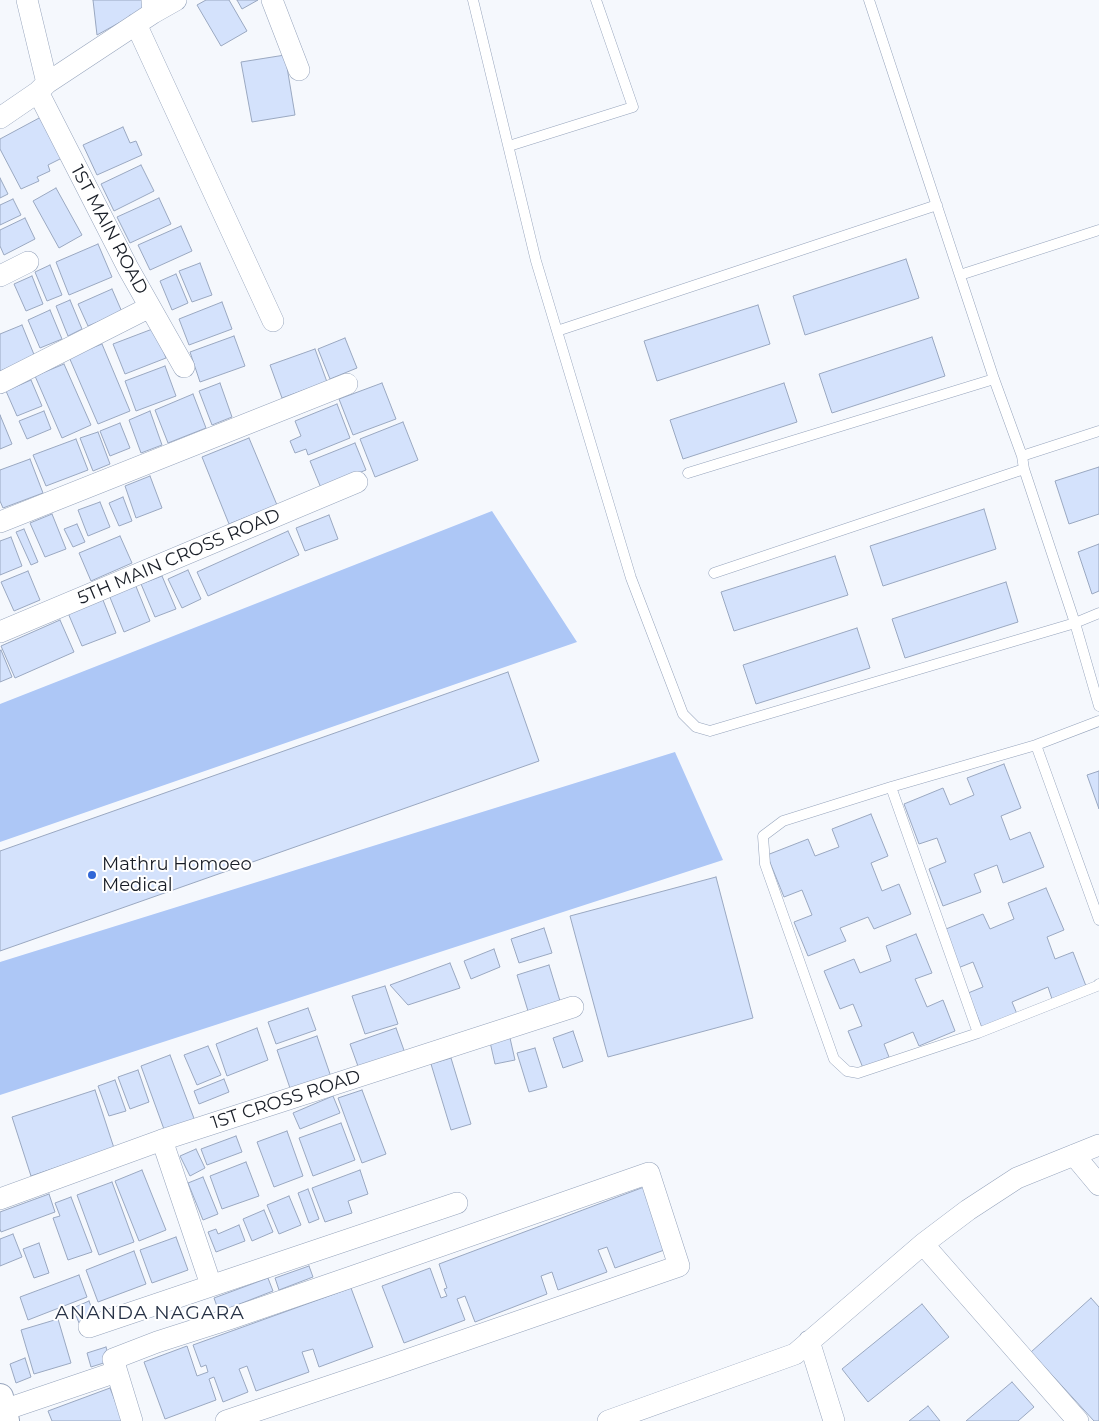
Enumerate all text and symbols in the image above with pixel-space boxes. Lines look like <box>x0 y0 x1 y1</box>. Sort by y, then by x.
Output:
street label: 1ST MAIN ROAD <box>66 162 152 298</box>
street label: 5TH MAIN CROSS ROAD <box>74 504 284 610</box>
place label: Mathru Homoeo Medical <box>102 854 252 896</box>
marker: Mathru Homoeo Medical <box>86 869 98 881</box>
street label: 1ST CROSS ROAD <box>209 1066 363 1134</box>
district label: ANANDA NAGARA <box>53 1302 247 1324</box>

